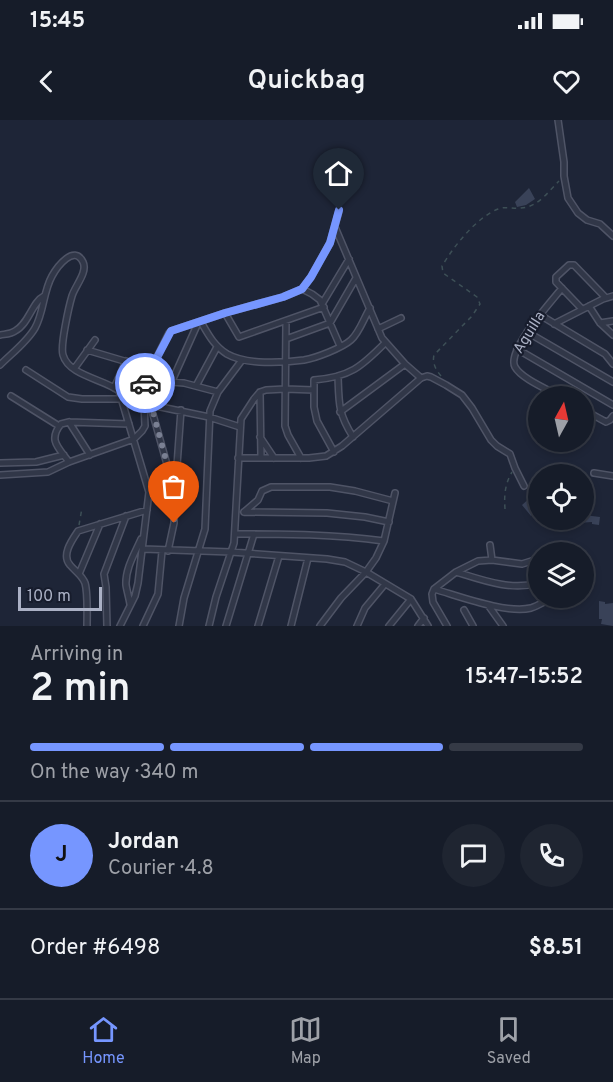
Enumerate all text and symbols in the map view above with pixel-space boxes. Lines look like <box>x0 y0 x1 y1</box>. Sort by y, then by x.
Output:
text: 15:45 <box>30 8 85 35</box>
text: Quickbag <box>248 64 365 98</box>
icon: back <box>30 65 63 98</box>
icon: heart <box>550 65 583 98</box>
pin <box>313 148 364 210</box>
icon: home <box>322 157 355 190</box>
street label: Aguilla <box>510 308 550 358</box>
courier <box>115 353 175 413</box>
icon: car <box>129 367 162 400</box>
north arrow <box>528 386 594 452</box>
map controls <box>528 386 594 608</box>
pin <box>148 461 199 523</box>
button: locate <box>528 464 594 530</box>
icon: bag <box>157 470 190 503</box>
button: layers <box>528 542 594 608</box>
scale bar <box>18 584 102 612</box>
text: 100 m <box>27 587 71 607</box>
text: Arriving in <box>30 642 123 668</box>
text: 15:47–15:52 <box>466 664 583 691</box>
text: 2 min <box>30 666 131 715</box>
text: On the way · 340 m <box>30 760 198 786</box>
button: chat <box>442 824 505 887</box>
button: phone <box>520 824 583 887</box>
text: Jordan <box>108 829 179 856</box>
text: J <box>55 842 68 869</box>
text: Courier · 4.8 <box>108 856 214 882</box>
text: Order #6498 <box>30 935 160 962</box>
text: $8.51 <box>529 935 583 962</box>
tab: Home <box>82 1013 125 1069</box>
tab: Map <box>289 1013 322 1069</box>
tab: Saved <box>487 1013 531 1069</box>

